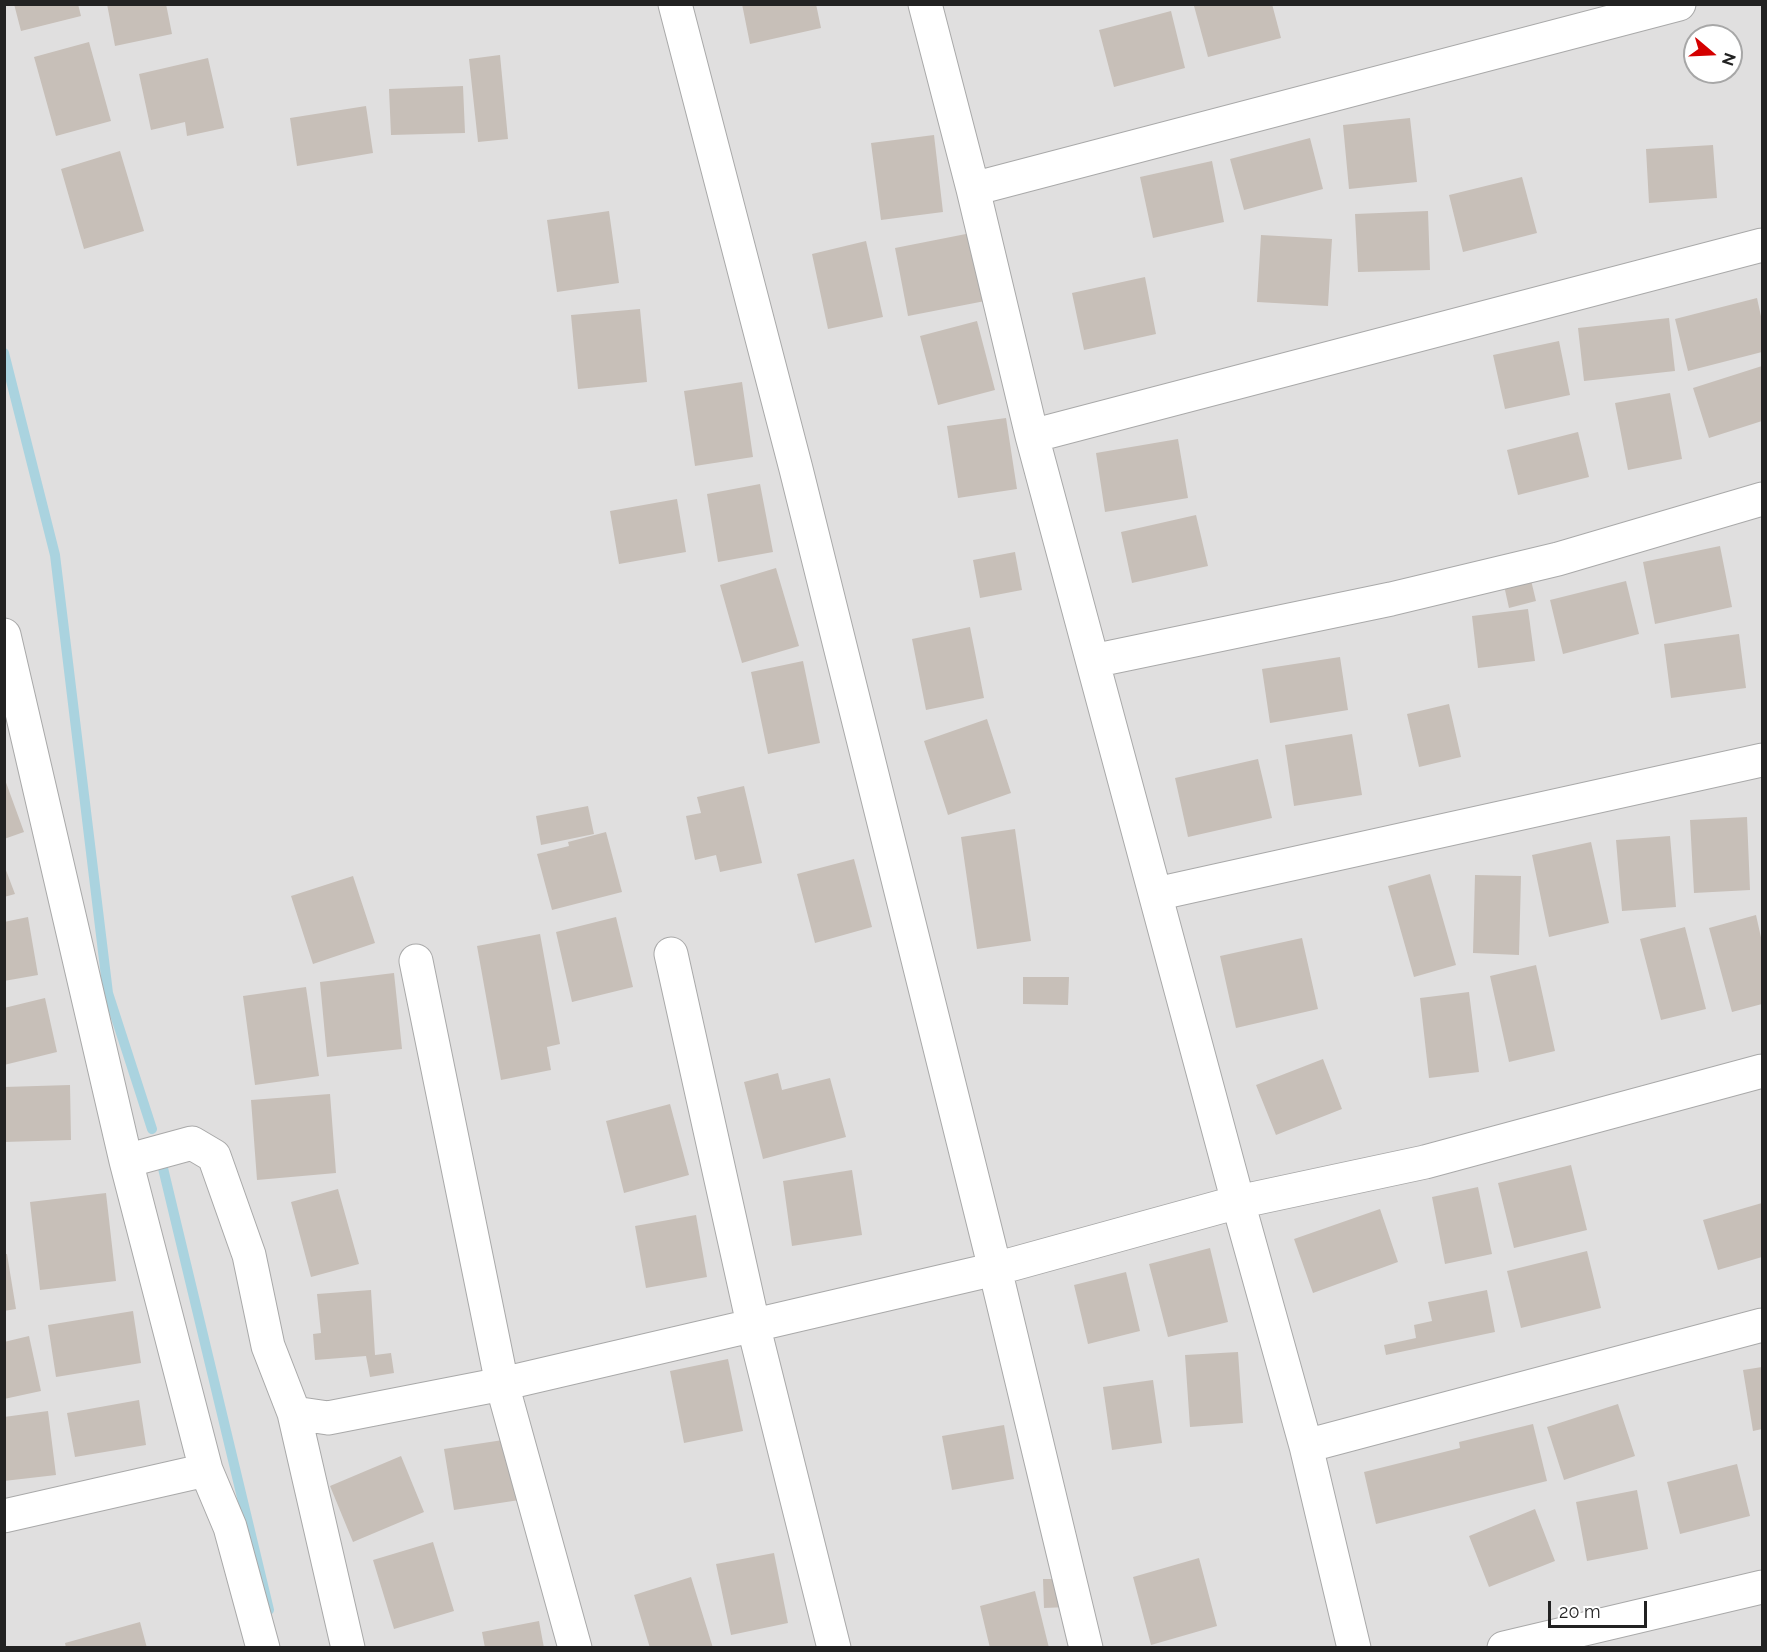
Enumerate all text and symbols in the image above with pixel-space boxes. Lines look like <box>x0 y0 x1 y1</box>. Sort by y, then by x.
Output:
north arrow <box>1683 24 1743 84</box>
text: N <box>1718 51 1740 68</box>
scale bar <box>1551 1589 1650 1627</box>
text: 20 m <box>1559 1601 1601 1622</box>

